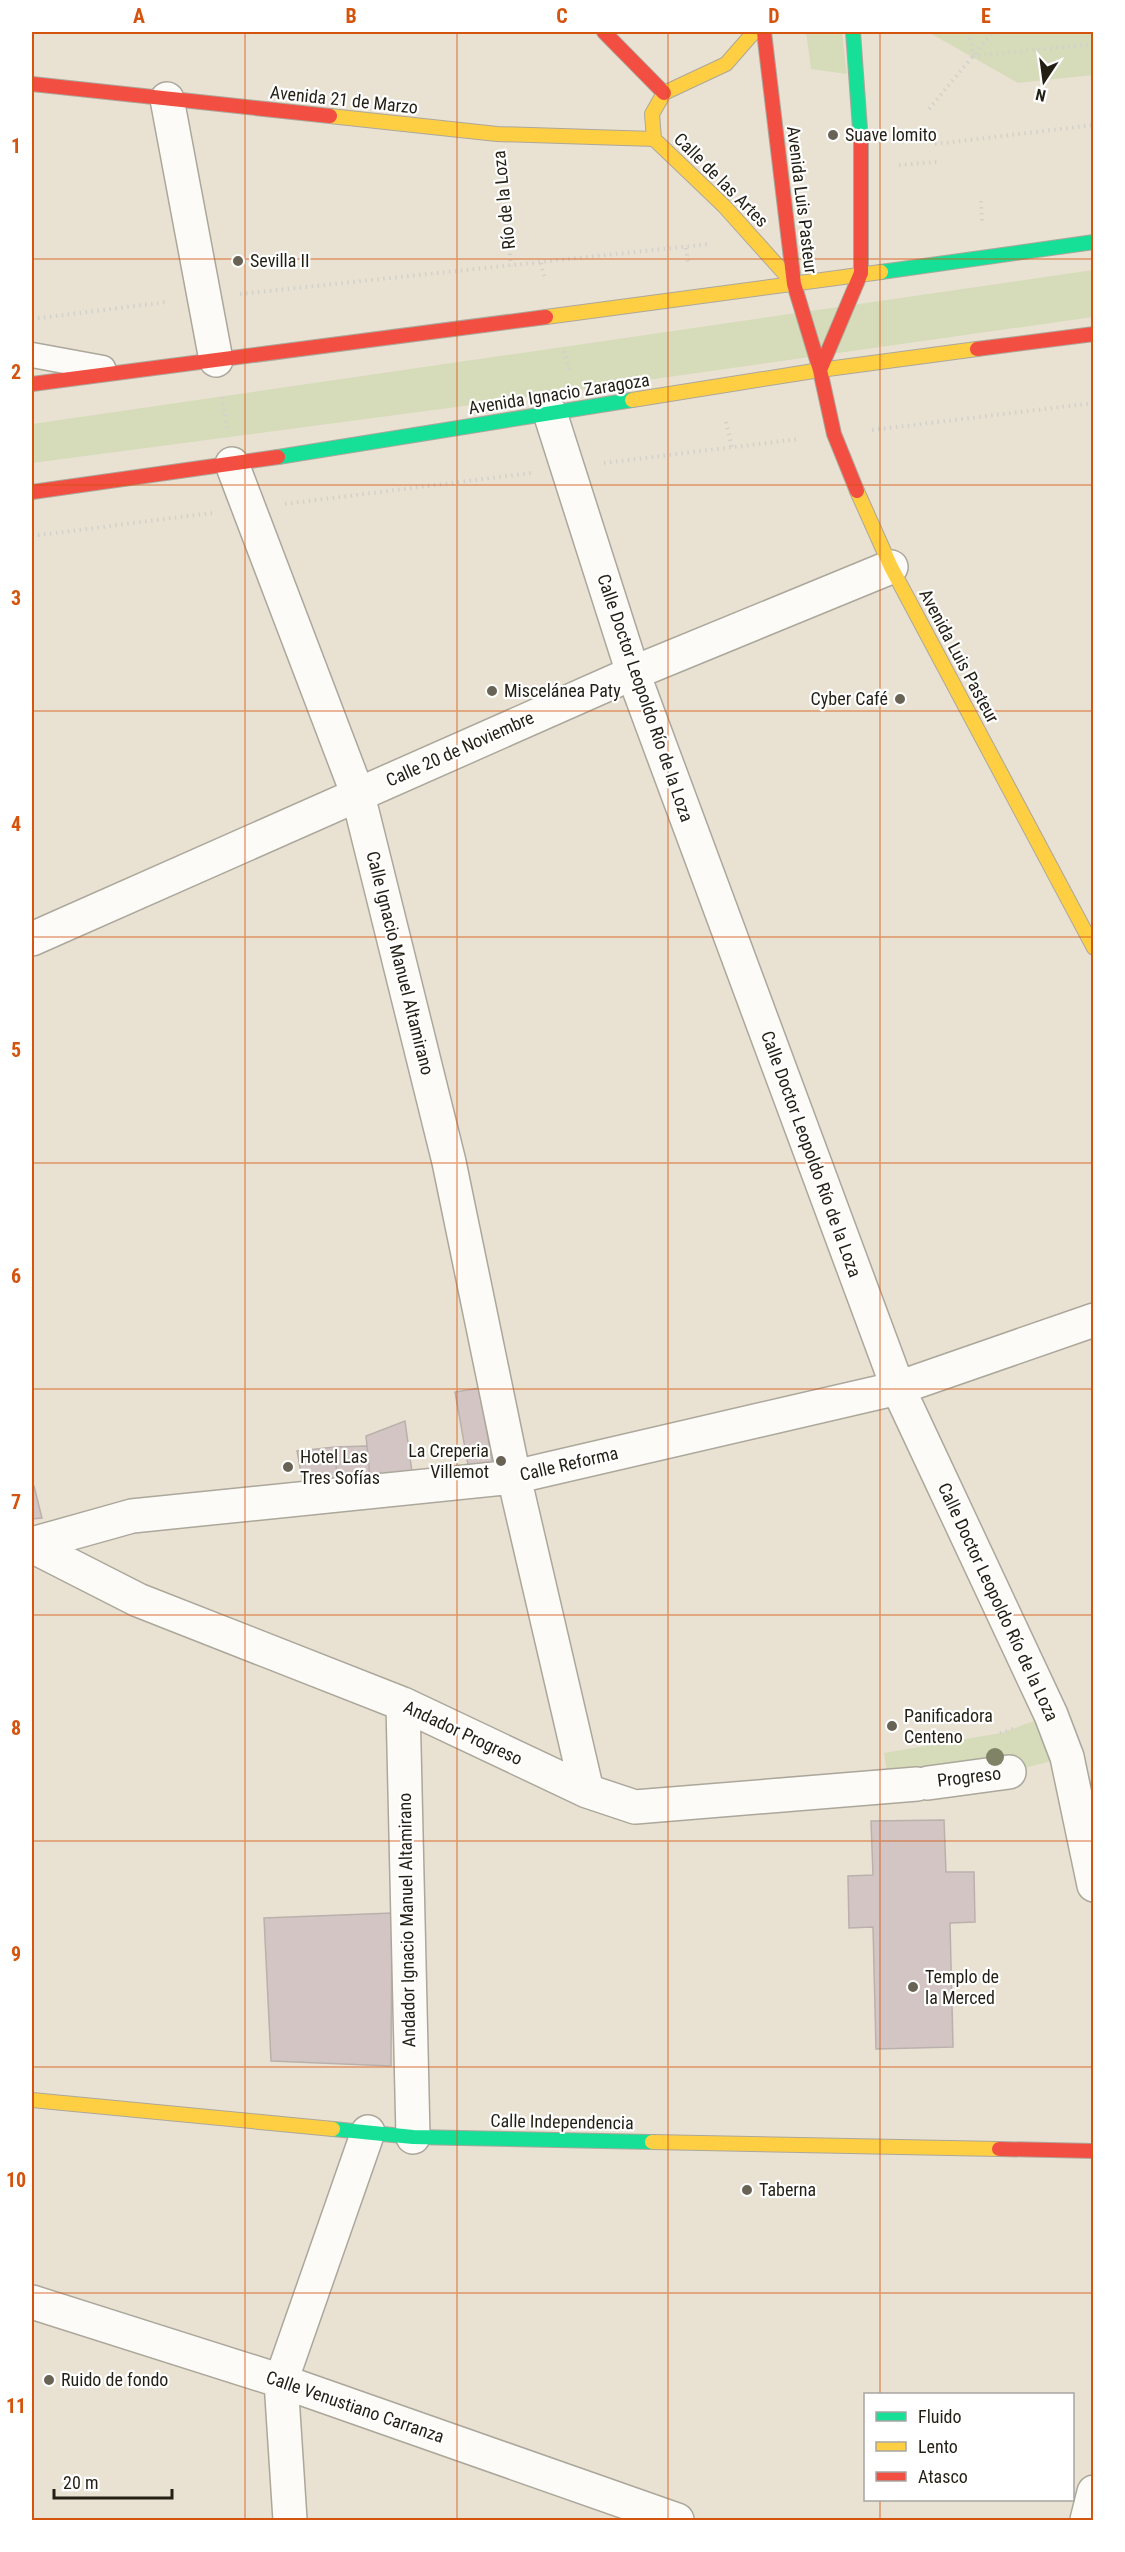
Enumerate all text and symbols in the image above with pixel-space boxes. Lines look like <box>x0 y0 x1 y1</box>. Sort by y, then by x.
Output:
text: A <box>133 4 145 28</box>
text: B <box>345 4 357 28</box>
text: C <box>556 4 568 28</box>
text: D <box>768 4 780 28</box>
text: E <box>981 4 991 28</box>
north arrow <box>1014 51 1074 111</box>
street label: Avenida 21 de Marzo <box>269 81 419 118</box>
text: N <box>1034 85 1048 105</box>
place label: Suave lomito <box>845 124 937 145</box>
street label: Avenida Luis Pasteur <box>783 125 822 275</box>
street label: Calle de las Artes <box>670 128 773 231</box>
marker: Suave lomito <box>826 128 840 142</box>
text: 1 <box>11 134 21 158</box>
street label: Río de la Loza <box>488 150 519 251</box>
place label: Sevilla II <box>250 250 310 271</box>
marker: Sevilla II <box>231 254 245 268</box>
text: 2 <box>11 360 21 384</box>
street label: Avenida Ignacio Zaragoza <box>467 369 651 418</box>
street label: Calle Doctor Leopoldo Río de la Loza <box>593 571 698 824</box>
street label: Avenida Luis Pasteur <box>915 585 1004 727</box>
text: 3 <box>11 586 21 610</box>
place label: Miscelánea Paty <box>504 680 621 701</box>
marker: Miscelánea Paty <box>485 684 499 698</box>
place label: Cyber Café <box>811 688 888 709</box>
marker: Cyber Café <box>893 692 907 706</box>
street label: Calle 20 de Noviembre <box>383 706 537 791</box>
text: 4 <box>11 812 21 836</box>
street label: Calle Ignacio Manuel Altamirano <box>362 849 438 1077</box>
street label: Calle Doctor Leopoldo Río de la Loza <box>757 1028 866 1280</box>
text: 5 <box>11 1038 21 1062</box>
text: 6 <box>11 1264 21 1288</box>
place label: La Creperia Villemot <box>408 1440 489 1482</box>
street label: Calle Reforma <box>518 1442 620 1485</box>
place label: Hotel Las Tres Sofías <box>300 1446 380 1488</box>
marker: La Creperia Villemot <box>494 1454 508 1468</box>
marker: Hotel Las Tres Sofías <box>281 1460 295 1474</box>
street label: Calle Doctor Leopoldo Río de la Loza <box>934 1479 1063 1724</box>
text: 7 <box>11 1490 21 1514</box>
street label: Andador Progreso <box>401 1696 526 1769</box>
place label: Panificadora Centeno <box>904 1705 993 1747</box>
text: 8 <box>11 1716 21 1740</box>
marker: Panificadora Centeno <box>885 1719 899 1733</box>
street label: Progreso <box>936 1762 1002 1791</box>
street label: Andador Ignacio Manuel Altamirano <box>394 1793 419 2047</box>
text: 9 <box>11 1942 21 1966</box>
place label: Templo de la Merced <box>925 1966 999 2008</box>
marker: Templo de la Merced <box>906 1980 920 1994</box>
street label: Calle Independencia <box>490 2110 634 2133</box>
text: 10 <box>6 2168 26 2192</box>
place label: Taberna <box>759 2179 816 2200</box>
marker: Taberna <box>740 2183 754 2197</box>
street label: Calle Venustiano Carranza <box>263 2366 447 2447</box>
place label: Ruido de fondo <box>61 2369 168 2390</box>
marker: Ruido de fondo <box>42 2373 56 2387</box>
legend <box>864 2393 1074 2501</box>
text: 11 <box>6 2394 26 2418</box>
text: Fluido <box>918 2406 962 2427</box>
text: Lento <box>918 2436 958 2457</box>
scale bar <box>54 2462 172 2500</box>
text: Atasco <box>918 2466 968 2487</box>
text: 20 m <box>63 2472 98 2493</box>

